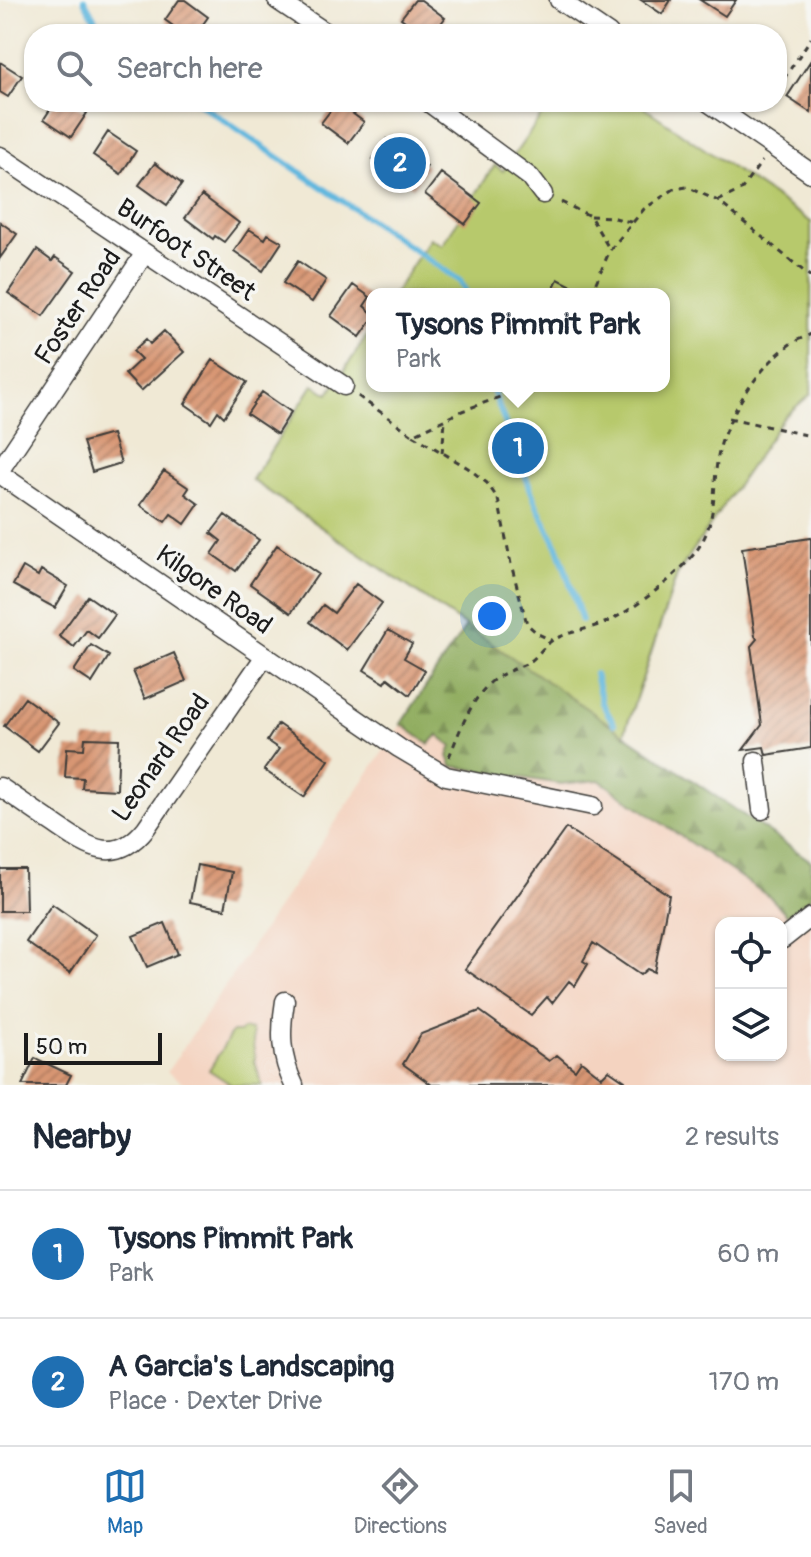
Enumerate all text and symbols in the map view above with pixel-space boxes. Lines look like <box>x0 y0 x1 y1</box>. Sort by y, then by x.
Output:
search box <box>24 24 787 112</box>
icon: search <box>52 46 96 90</box>
text: Search here <box>116 50 263 87</box>
pin: 2 <box>374 133 426 193</box>
street label: Burfoot Street <box>110 192 262 308</box>
street label: Foster Road <box>28 243 128 371</box>
popup <box>366 288 670 392</box>
text: Tysons Pimmit Park <box>395 306 641 343</box>
text: Park <box>395 343 441 375</box>
pin: 1 <box>492 418 544 478</box>
street label: Kilgore Road <box>150 538 278 642</box>
your location <box>472 596 512 636</box>
street label: Leonard Road <box>105 688 217 828</box>
map controls <box>715 917 787 1061</box>
button: locate <box>715 917 787 989</box>
button: layers <box>715 989 787 1061</box>
scale bar <box>24 1029 162 1065</box>
text: 50 m <box>36 1033 87 1061</box>
text: Nearby <box>32 1116 131 1159</box>
text: 2 results <box>685 1121 779 1153</box>
text: Tysons Pimmit Park <box>108 1220 353 1257</box>
text: 1 <box>53 1238 63 1270</box>
text: 60 m <box>717 1238 779 1270</box>
text: Park <box>108 1257 154 1289</box>
text: A Garcia's Landscaping <box>108 1348 394 1385</box>
text: 2 <box>51 1366 65 1398</box>
text: 170 m <box>709 1366 779 1398</box>
text: Place · Dexter Drive <box>108 1385 322 1417</box>
tab: Map <box>103 1464 147 1540</box>
tab: Directions <box>354 1464 447 1540</box>
tab: Saved <box>653 1464 708 1540</box>

